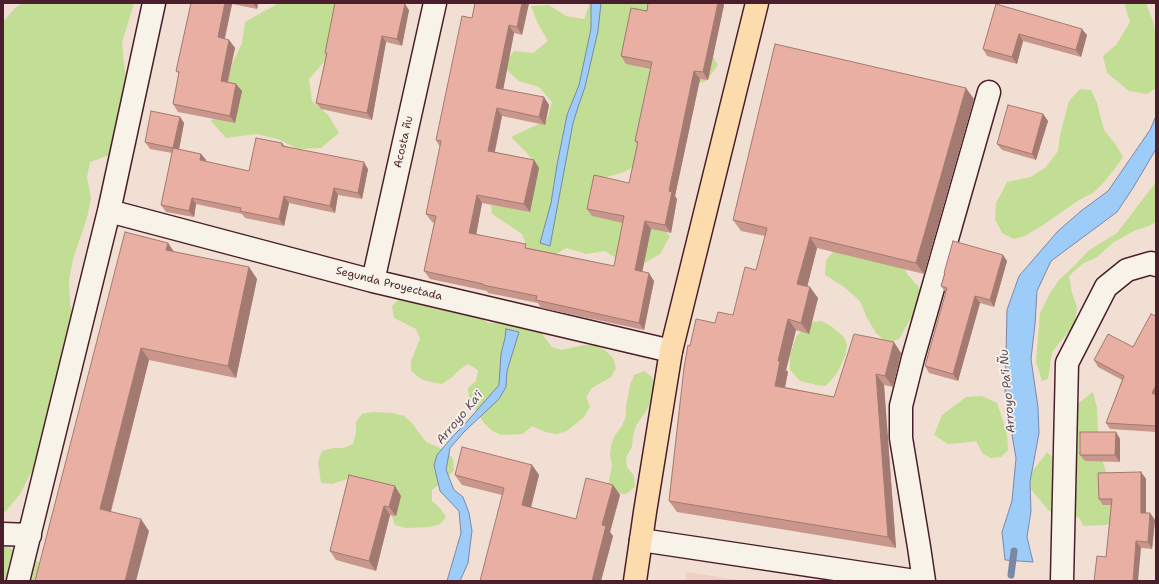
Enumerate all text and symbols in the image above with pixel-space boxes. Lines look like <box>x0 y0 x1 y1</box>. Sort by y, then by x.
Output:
street label: Acosta ñu <box>392 115 416 169</box>
street label: Segunda Proyectada <box>334 264 444 304</box>
water label: Arroyo Pa'i Ñu <box>997 348 1019 434</box>
water label: Arroyo Ka'i <box>434 389 486 447</box>

